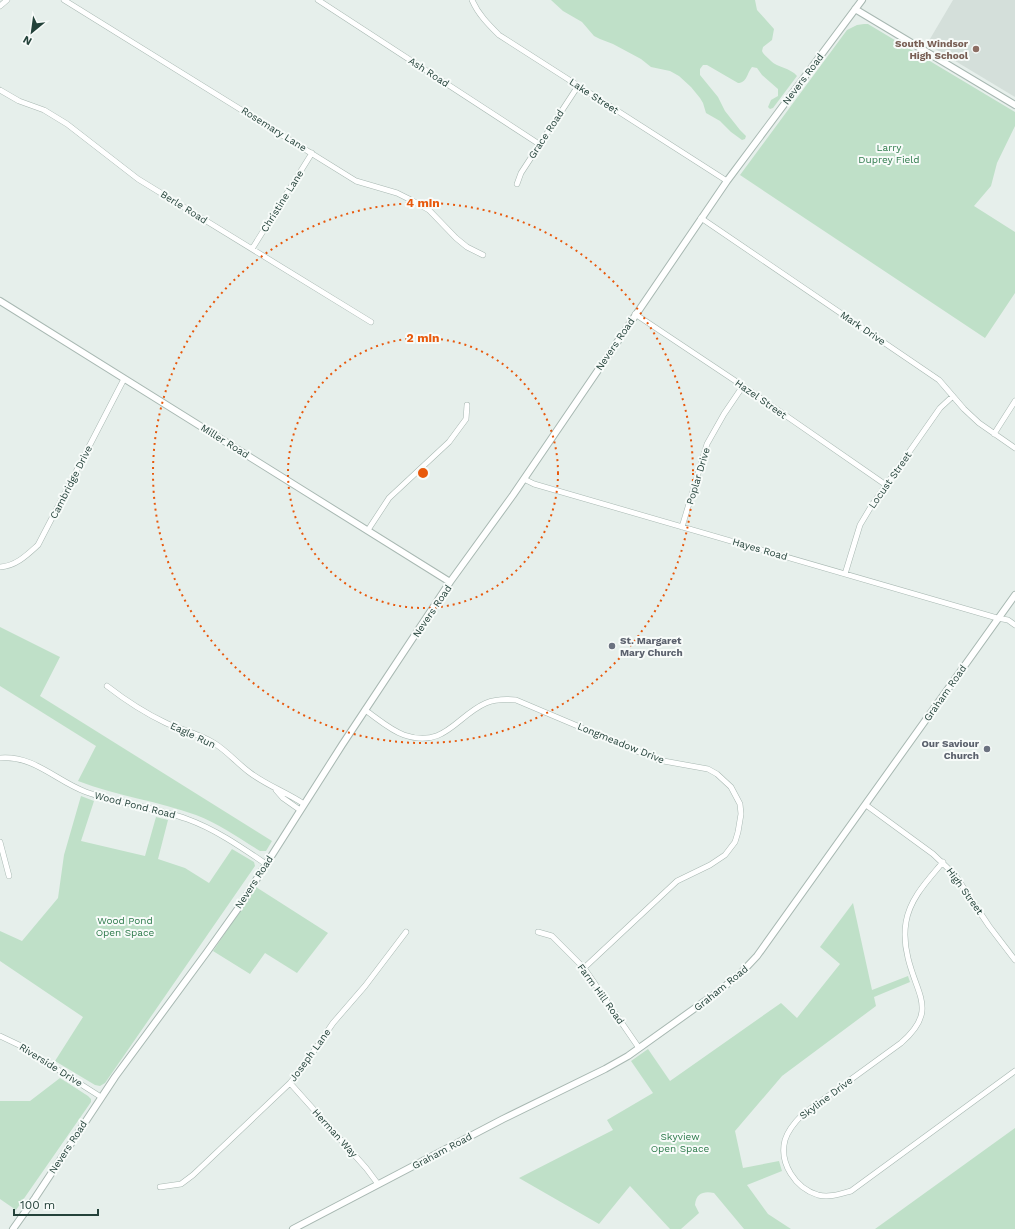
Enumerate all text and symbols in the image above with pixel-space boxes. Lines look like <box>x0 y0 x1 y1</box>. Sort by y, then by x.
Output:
north arrow <box>12 12 52 52</box>
text: N <box>21 33 34 48</box>
place label: South Windsor High School <box>895 38 969 61</box>
marker: South Windsor High School <box>971 44 981 54</box>
street label: Nevers Road <box>780 51 826 107</box>
street label: Ash Road <box>407 55 451 89</box>
street label: Lake Street <box>567 76 621 116</box>
street label: Rosemary Lane <box>239 105 309 154</box>
street label: Grace Road <box>526 108 566 160</box>
park label: Larry Duprey Field <box>858 142 920 165</box>
street label: Christine Lane <box>259 168 306 234</box>
street label: Berle Road <box>159 188 209 226</box>
text: 4 min <box>406 196 440 210</box>
street label: Mark Drive <box>838 309 888 347</box>
street label: Nevers Road <box>593 316 637 372</box>
text: 2 min <box>407 331 439 345</box>
street label: Hazel Street <box>733 377 789 421</box>
street label: Miller Road <box>199 422 251 460</box>
street label: Cambridge Drive <box>48 443 94 520</box>
street label: Poplar Drive <box>684 446 712 506</box>
street label: Locust Street <box>866 449 914 510</box>
centre of rings <box>416 466 430 480</box>
street label: Hayes Road <box>731 536 789 562</box>
street label: Nevers Road <box>410 583 454 639</box>
place label: St. Margaret Mary Church <box>620 635 683 658</box>
marker: St. Margaret Mary Church <box>607 641 617 651</box>
street label: Graham Road <box>922 663 968 723</box>
street label: Eagle Run <box>169 720 217 750</box>
street label: Longmeadow Drive <box>576 721 666 766</box>
place label: Our Saviour Church <box>921 738 980 761</box>
marker: Our Saviour Church <box>982 744 992 754</box>
street label: Wood Pond Road <box>93 790 177 820</box>
street label: Nevers Road <box>233 853 275 911</box>
street label: High Street <box>944 866 986 917</box>
park label: Wood Pond Open Space <box>96 915 155 938</box>
street label: Farm Hill Road <box>575 962 627 1026</box>
street label: Graham Road <box>692 963 750 1013</box>
street label: Joseph Lane <box>287 1026 333 1083</box>
street label: Riverside Drive <box>17 1041 85 1089</box>
street label: Skyline Drive <box>797 1074 855 1121</box>
street label: Herman Way <box>310 1107 360 1160</box>
street label: Nevers Road <box>47 1118 89 1176</box>
street label: Graham Road <box>410 1131 474 1171</box>
park label: Skyview Open Space <box>651 1131 710 1154</box>
scale bar <box>14 1191 98 1217</box>
text: 100 m <box>20 1198 55 1212</box>

